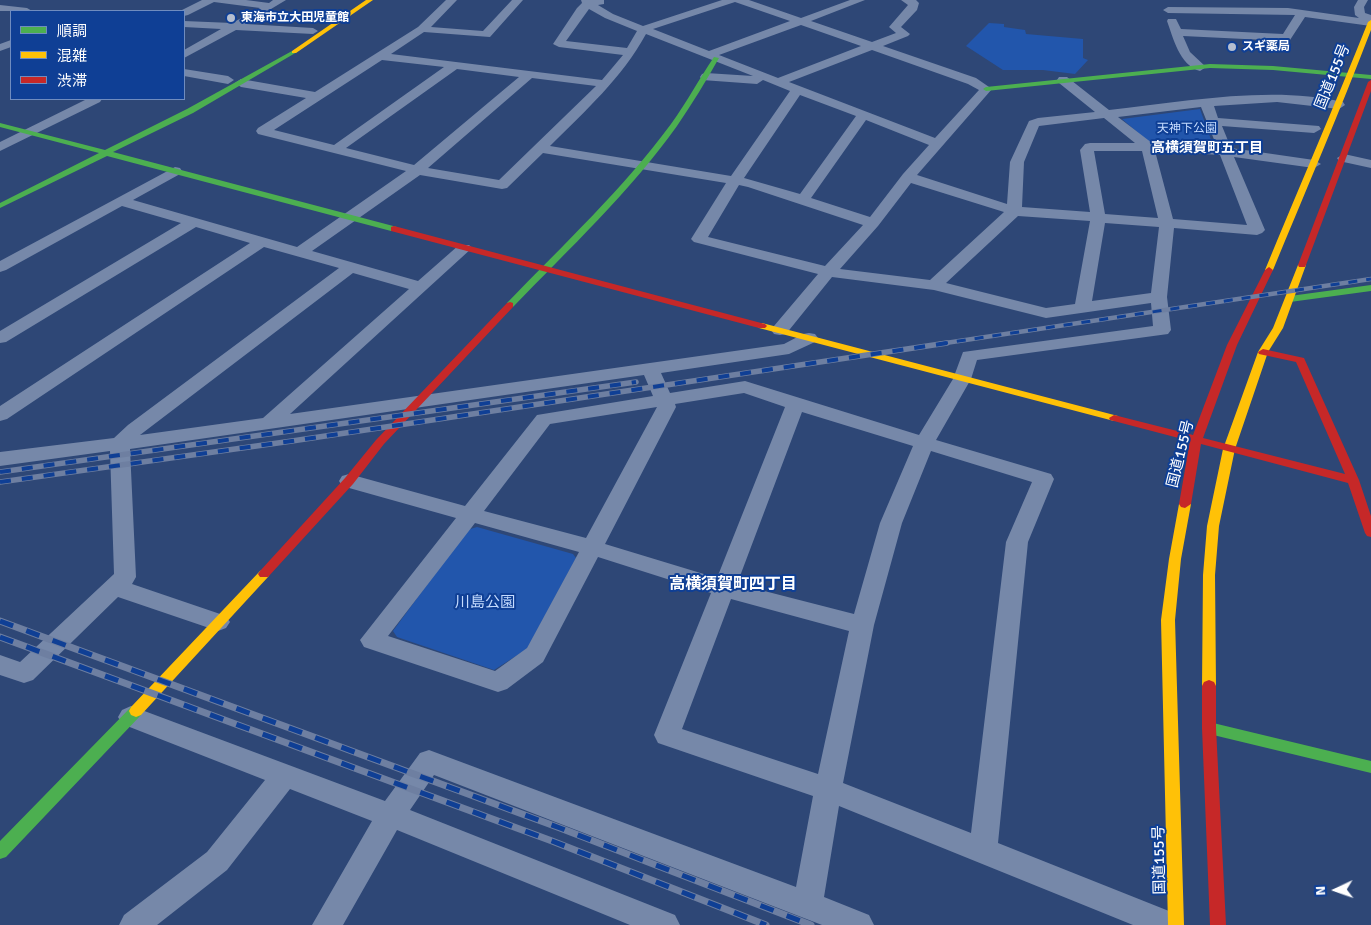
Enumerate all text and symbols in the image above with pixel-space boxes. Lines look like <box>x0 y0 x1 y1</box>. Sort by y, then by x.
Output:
legend <box>10 10 185 100</box>
place label: 東海市立大田児童館 <box>241 11 349 25</box>
marker: 東海市立大田児童館 <box>225 12 237 24</box>
text: 順調 <box>57 22 87 40</box>
place label: スギ薬局 <box>1242 40 1290 54</box>
marker: スギ薬局 <box>1226 41 1238 53</box>
street label: 国道155号 <box>1312 42 1354 112</box>
text: 混雑 <box>57 47 87 65</box>
text: 渋滞 <box>57 72 87 90</box>
park label: 天神下公園 <box>1157 122 1217 136</box>
district label: 高横須賀町五丁目 <box>1151 140 1263 156</box>
street label: 国道155号 <box>1164 418 1198 490</box>
district label: 高横須賀町四丁目 <box>669 575 797 595</box>
park label: 川島公園 <box>455 594 515 612</box>
street label: 国道155号 <box>1150 825 1170 895</box>
north arrow <box>1311 865 1361 915</box>
text: N <box>1312 885 1329 896</box>

